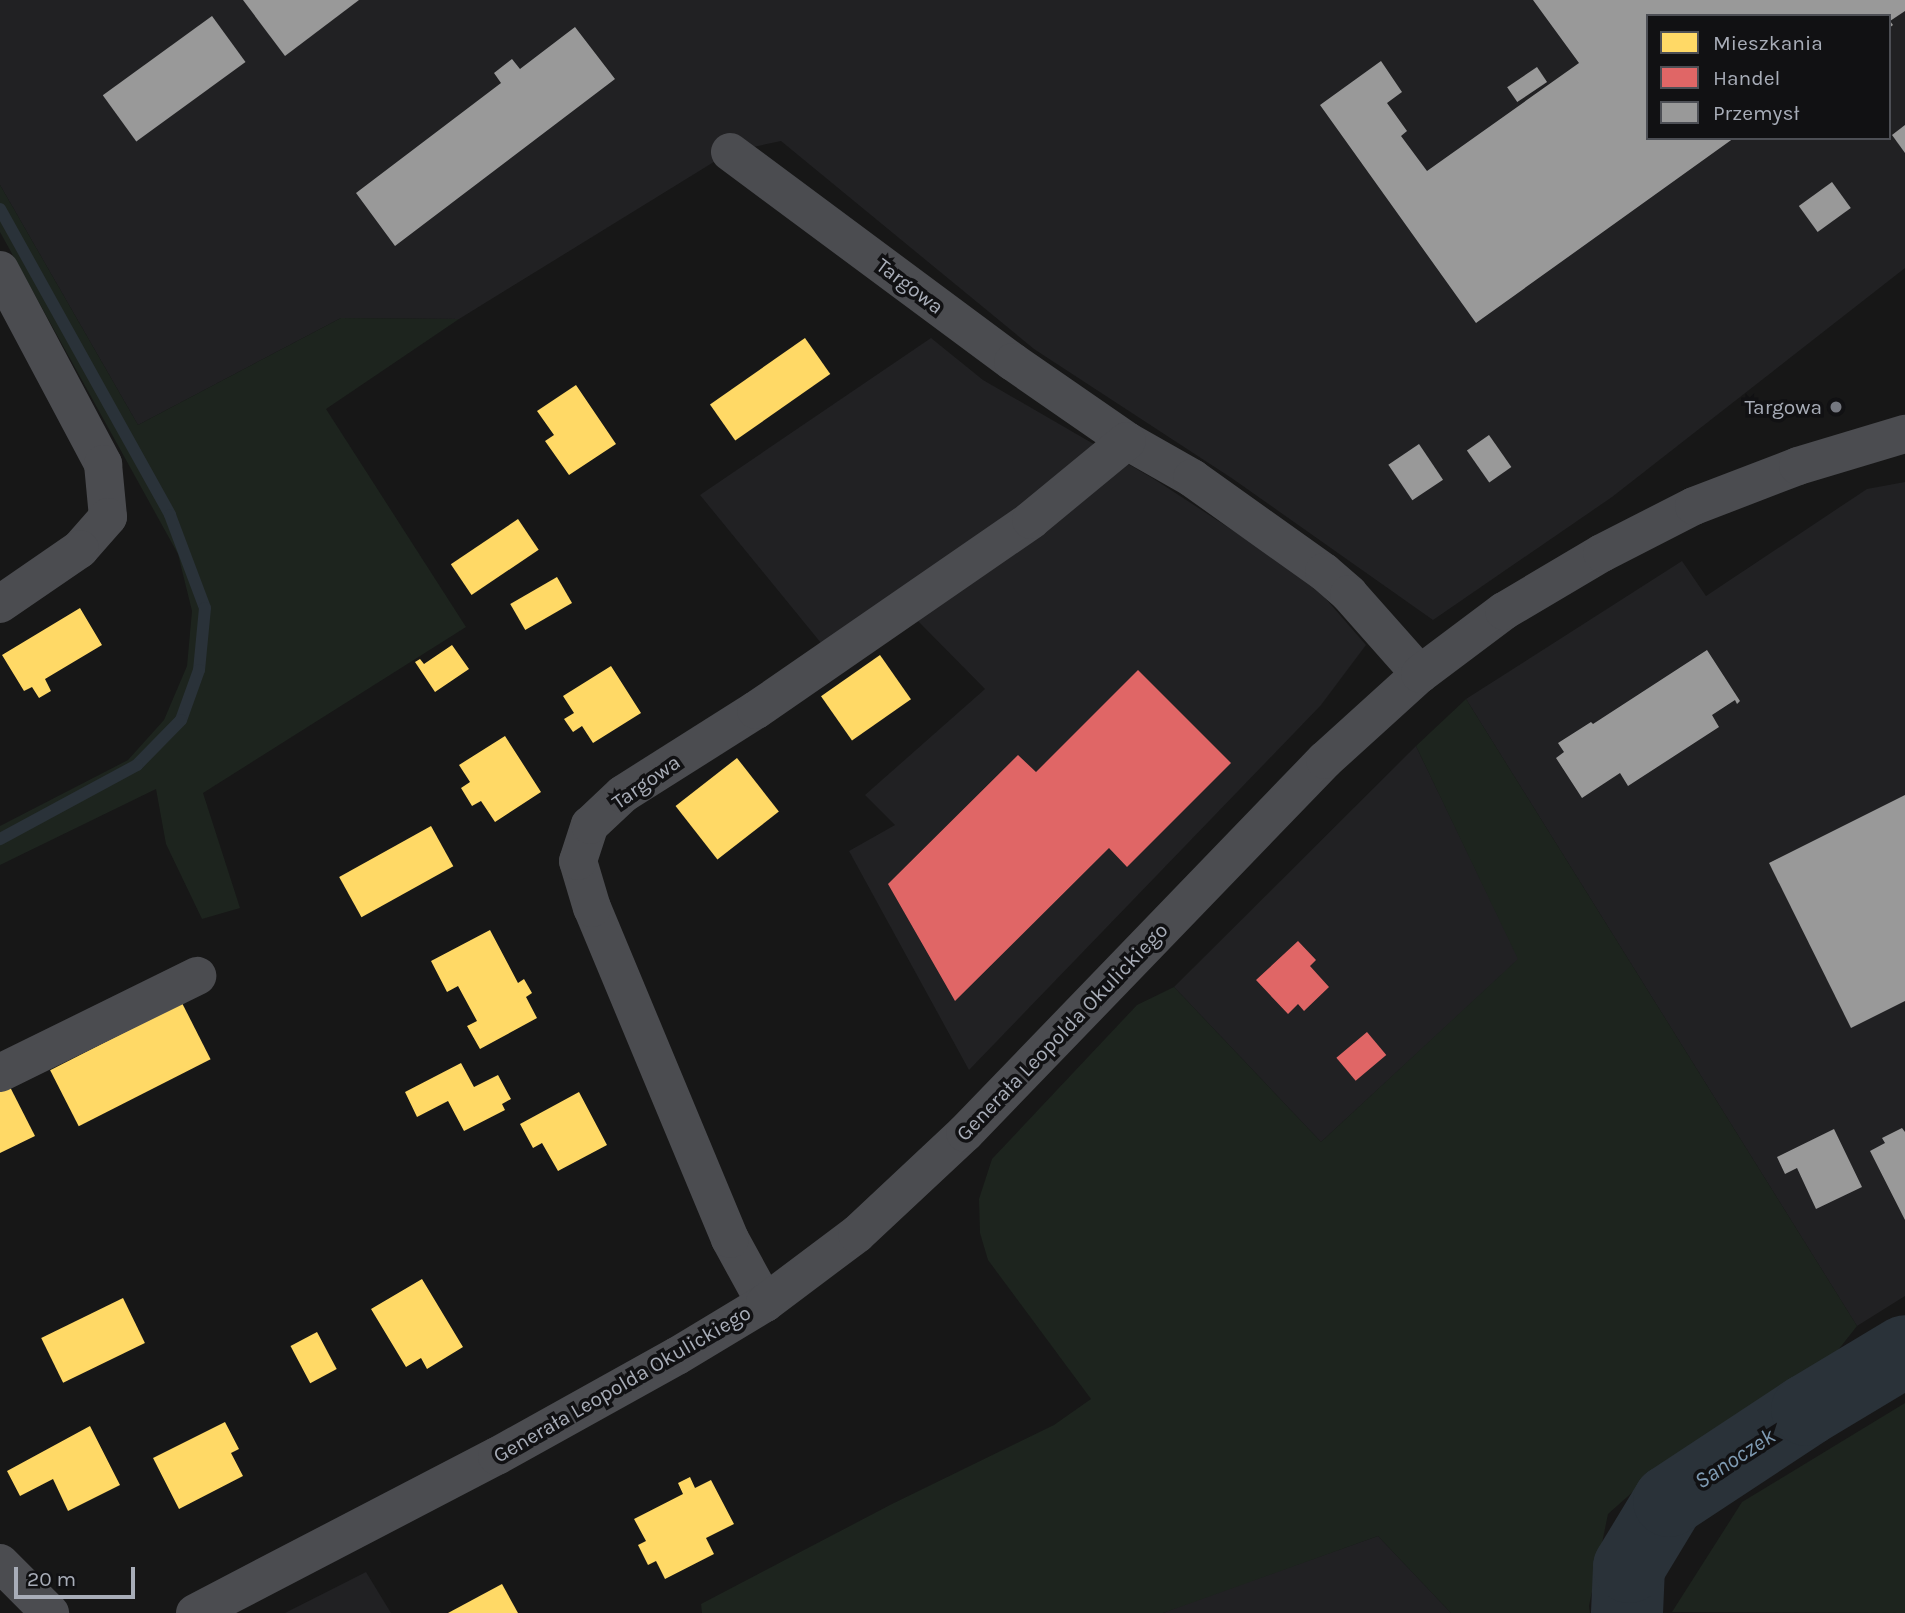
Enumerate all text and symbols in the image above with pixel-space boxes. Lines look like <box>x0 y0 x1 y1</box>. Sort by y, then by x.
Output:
legend <box>1646 14 1891 140</box>
text: Mieszkania <box>1713 31 1823 55</box>
text: Handel <box>1713 66 1780 90</box>
text: Przemysł <box>1713 101 1799 125</box>
street label: Targowa <box>871 253 949 319</box>
place label: Targowa <box>1744 394 1822 420</box>
marker: Targowa <box>1828 399 1844 415</box>
street label: Targowa <box>607 749 685 815</box>
street label: Generała Leopolda Okulickiego <box>951 918 1173 1146</box>
street label: Generała Leopolda Okulickiego <box>489 1300 755 1468</box>
water label: Sanoczek <box>1689 1423 1781 1495</box>
scale bar <box>18 1554 138 1598</box>
text: 20 m <box>27 1567 76 1591</box>

